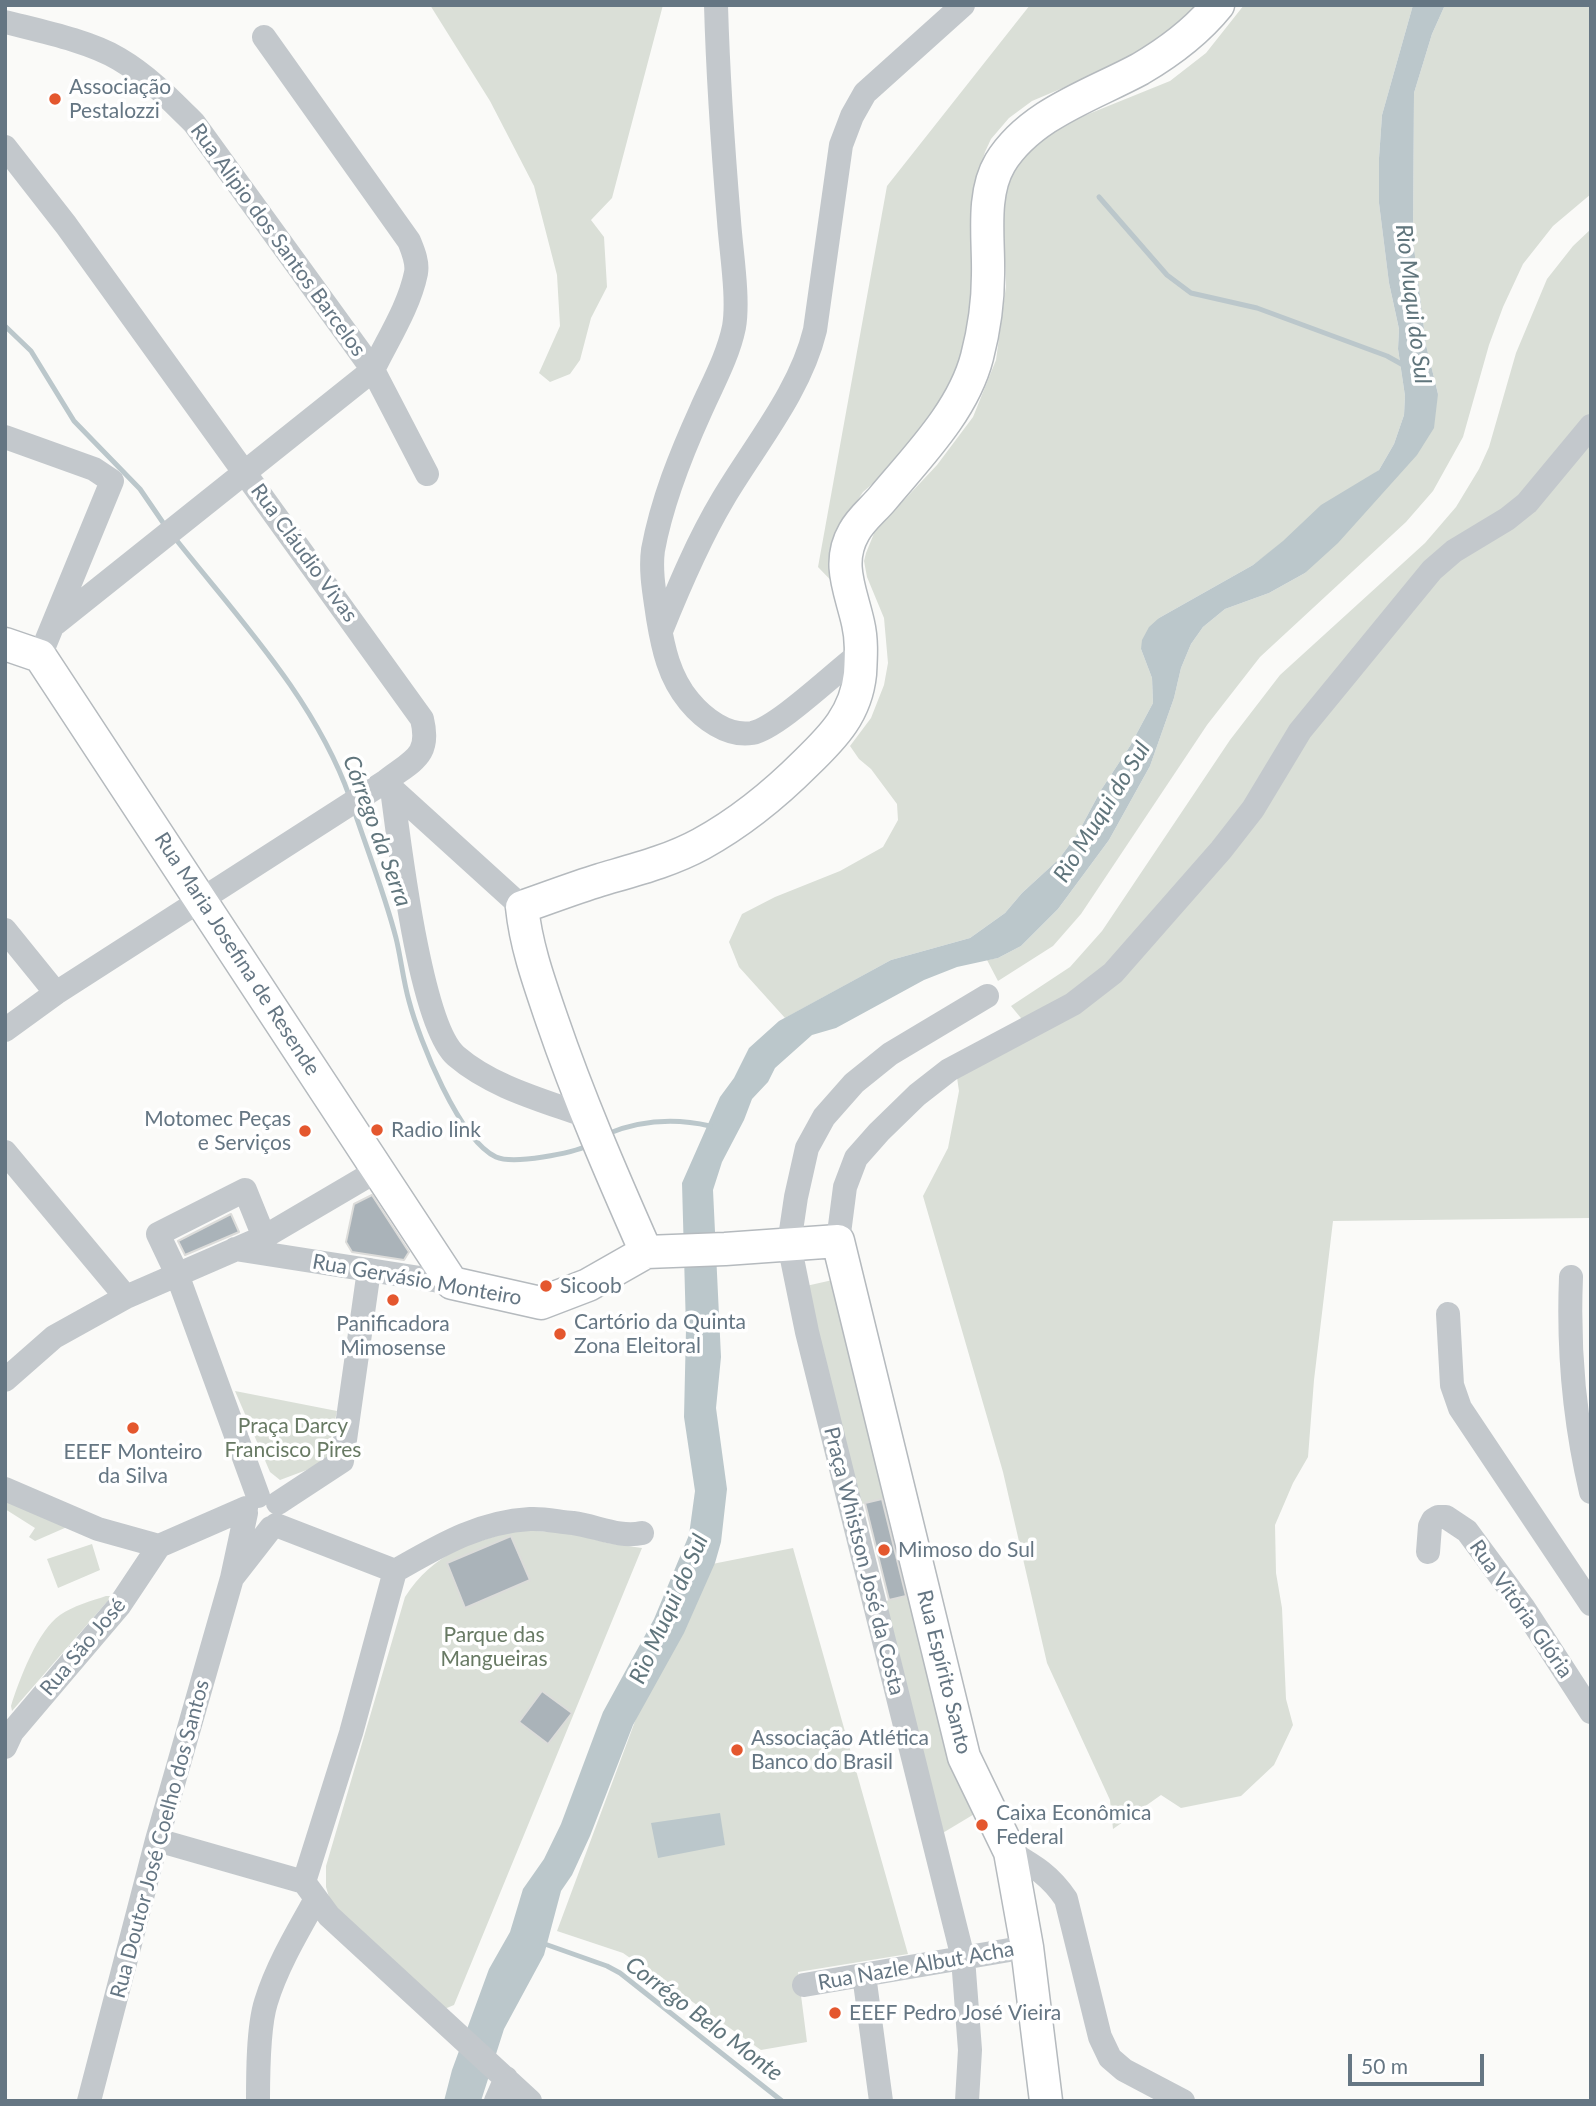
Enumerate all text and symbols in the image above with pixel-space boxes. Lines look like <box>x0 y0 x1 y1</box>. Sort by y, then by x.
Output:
place label: Associação Pestalozzi <box>69 74 171 124</box>
marker: Associação Pestalozzi <box>47 91 63 107</box>
street label: Rua Alipio dos Santos Barcelos <box>185 119 371 361</box>
water label: Rio Muqui do Sul <box>1390 223 1436 385</box>
street label: Rua Cláudio Vivas <box>245 479 363 627</box>
water label: Rio Muqui do Sul <box>1048 737 1156 887</box>
water label: Córrego da Serra <box>337 751 417 911</box>
street label: Rua Maria Josefina de Resende <box>149 828 325 1080</box>
place label: Motomec Peças e Serviços <box>144 1106 291 1156</box>
place label: Radio link <box>391 1117 481 1143</box>
marker: Radio link <box>369 1122 385 1138</box>
marker: Motomec Peças e Serviços <box>297 1123 313 1139</box>
street label: Rua Gervásio Monteiro <box>310 1249 524 1311</box>
place label: Sicoob <box>560 1273 622 1299</box>
marker: Sicoob <box>538 1278 554 1294</box>
marker: Panificadora Mimosense <box>385 1292 401 1308</box>
place label: Cartório da Quinta Zona Eleitoral <box>574 1309 746 1359</box>
place label: Panificadora Mimosense <box>336 1311 450 1361</box>
marker: Cartório da Quinta Zona Eleitoral <box>552 1326 568 1342</box>
park label: Praça Darcy Francisco Pires <box>225 1413 361 1463</box>
marker: EEEF Monteiro da Silva <box>125 1420 141 1436</box>
street label: Praça Whistson José da Costa <box>818 1424 910 1698</box>
place label: EEEF Monteiro da Silva <box>63 1439 203 1489</box>
water label: Rio Muqui do Sul <box>624 1530 714 1688</box>
street label: Rua Vitória Glória <box>1464 1535 1578 1683</box>
place label: Mimoso do Sul <box>898 1537 1035 1563</box>
marker: Mimoso do Sul <box>876 1542 892 1558</box>
street label: Rua Espírito Santo <box>911 1587 977 1757</box>
street label: Rua São José <box>35 1593 131 1701</box>
park label: Parque das Mangueiras <box>440 1622 548 1672</box>
street label: Rua Doutor José Coelho dos Santos <box>105 1677 215 2001</box>
place label: Associação Atlética Banco do Brasil <box>751 1725 929 1775</box>
marker: Associação Atlética Banco do Brasil <box>729 1742 745 1758</box>
place label: Caixa Econômica Federal <box>996 1800 1152 1850</box>
marker: Caixa Econômica Federal <box>974 1817 990 1833</box>
street label: Rua Nazle Albut Acha <box>816 1936 1016 1996</box>
water label: Corrégo Belo Monte <box>620 1951 788 2087</box>
place label: EEEF Pedro José Vieira <box>849 2000 1061 2026</box>
marker: EEEF Pedro José Vieira <box>827 2005 843 2021</box>
scale bar <box>1351 2039 1488 2084</box>
text: 50 m <box>1361 2053 1408 2078</box>

